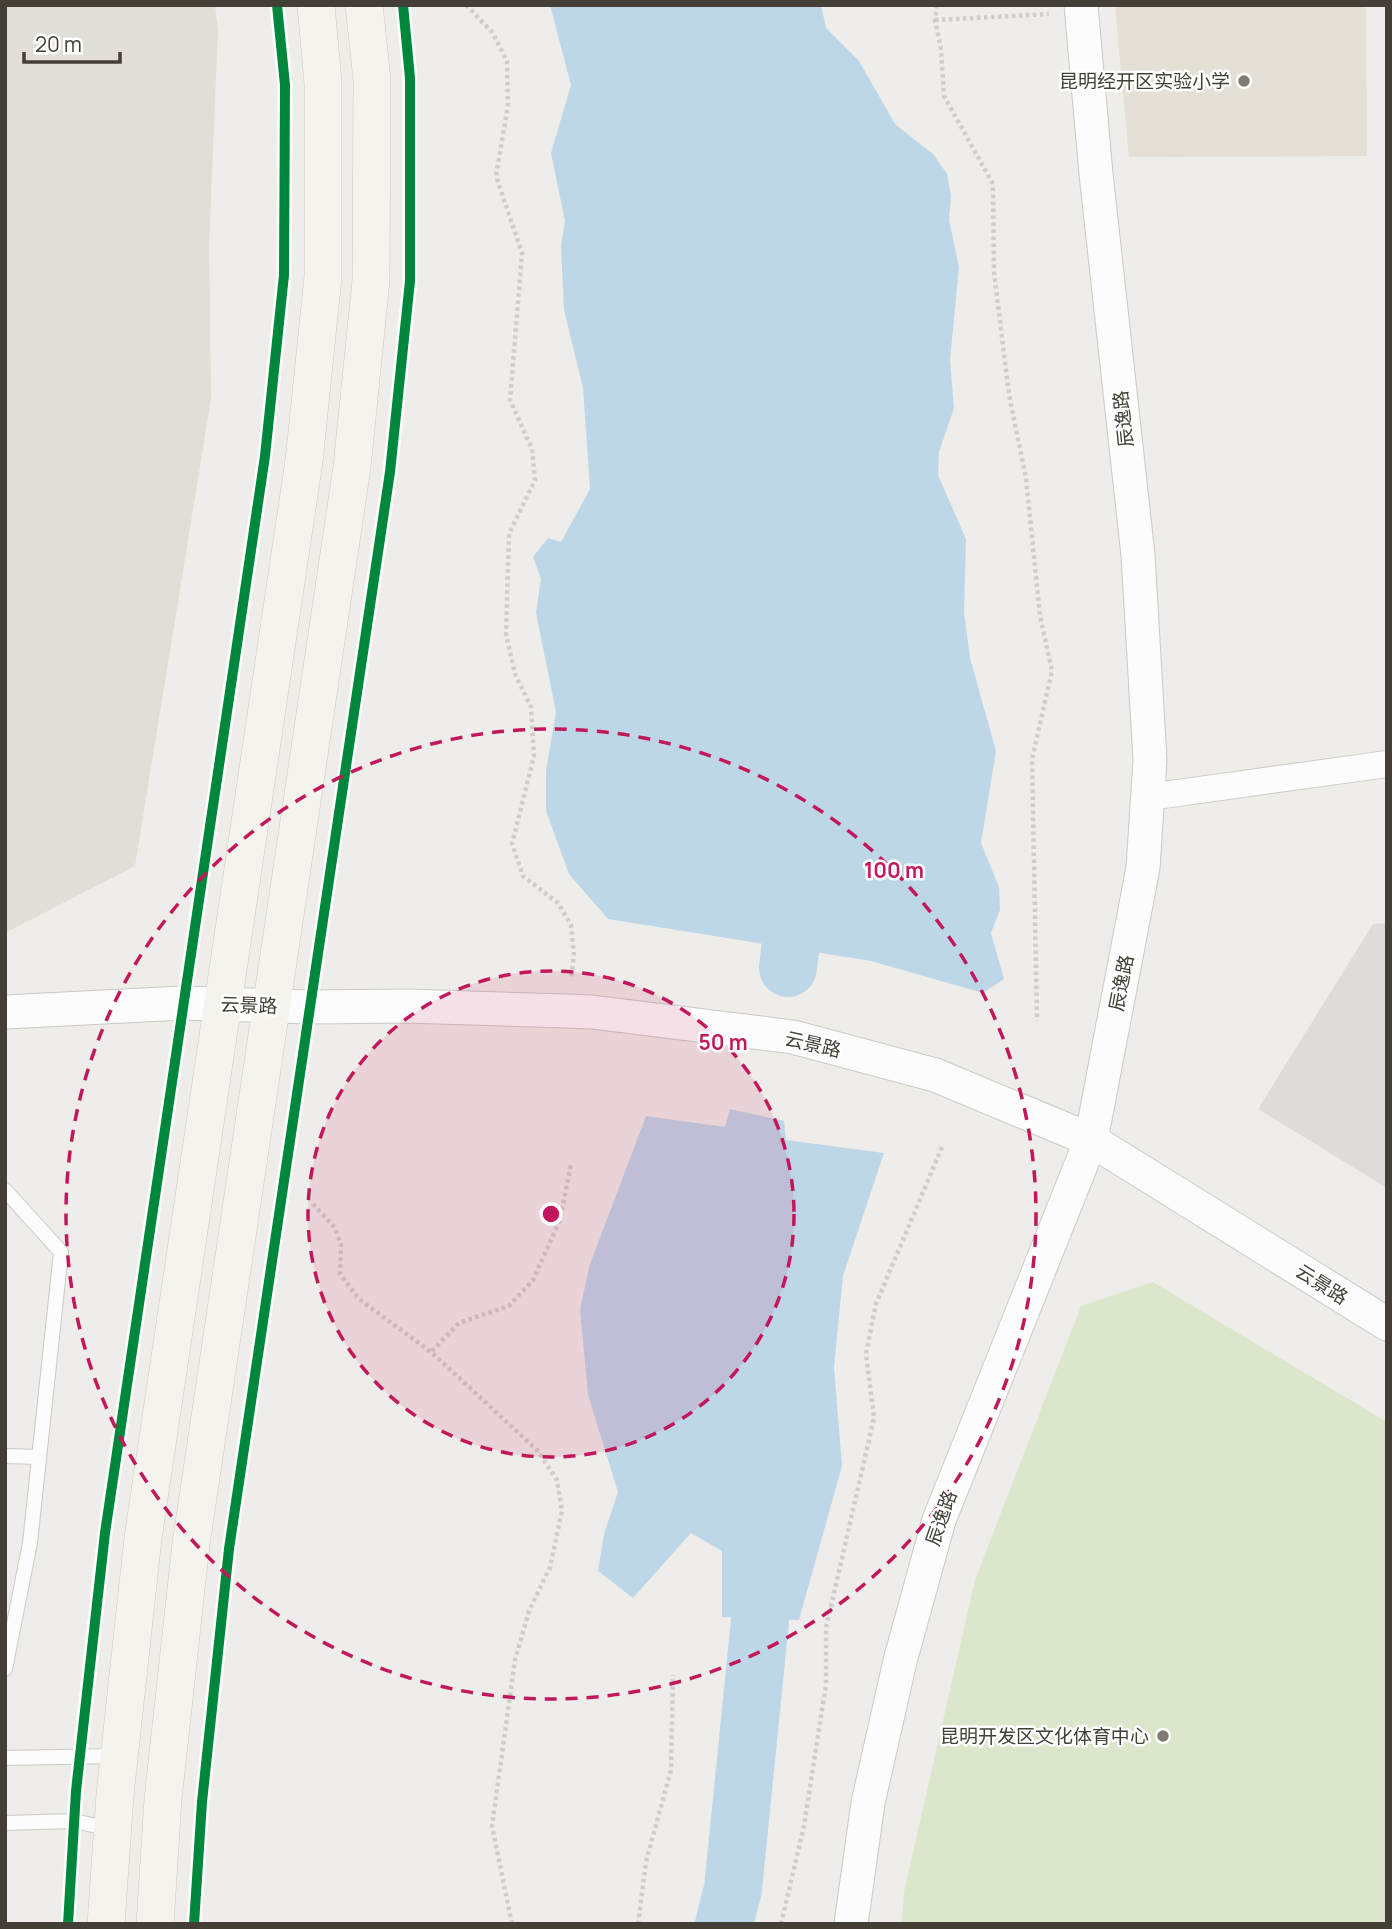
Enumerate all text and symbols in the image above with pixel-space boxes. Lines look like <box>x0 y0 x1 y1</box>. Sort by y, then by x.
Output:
scale bar <box>24 21 121 65</box>
text: 20 m <box>35 30 82 58</box>
place label: 昆明经开区实验小学 <box>1059 68 1230 94</box>
marker: 昆明经开区实验小学 <box>1236 73 1252 89</box>
street label: 辰逸路 <box>1107 389 1139 449</box>
text: 100 m <box>864 856 924 884</box>
street label: 辰逸路 <box>1103 953 1139 1013</box>
street label: 云景路 <box>220 991 278 1019</box>
street label: 云景路 <box>782 1025 844 1063</box>
text: 50 m <box>698 1028 748 1056</box>
centre of rings <box>539 1202 563 1226</box>
street label: 云景路 <box>1291 1258 1353 1310</box>
street label: 辰逸路 <box>919 1487 963 1549</box>
place label: 昆明开发区文化体育中心 <box>940 1723 1149 1749</box>
marker: 昆明开发区文化体育中心 <box>1155 1728 1171 1744</box>

